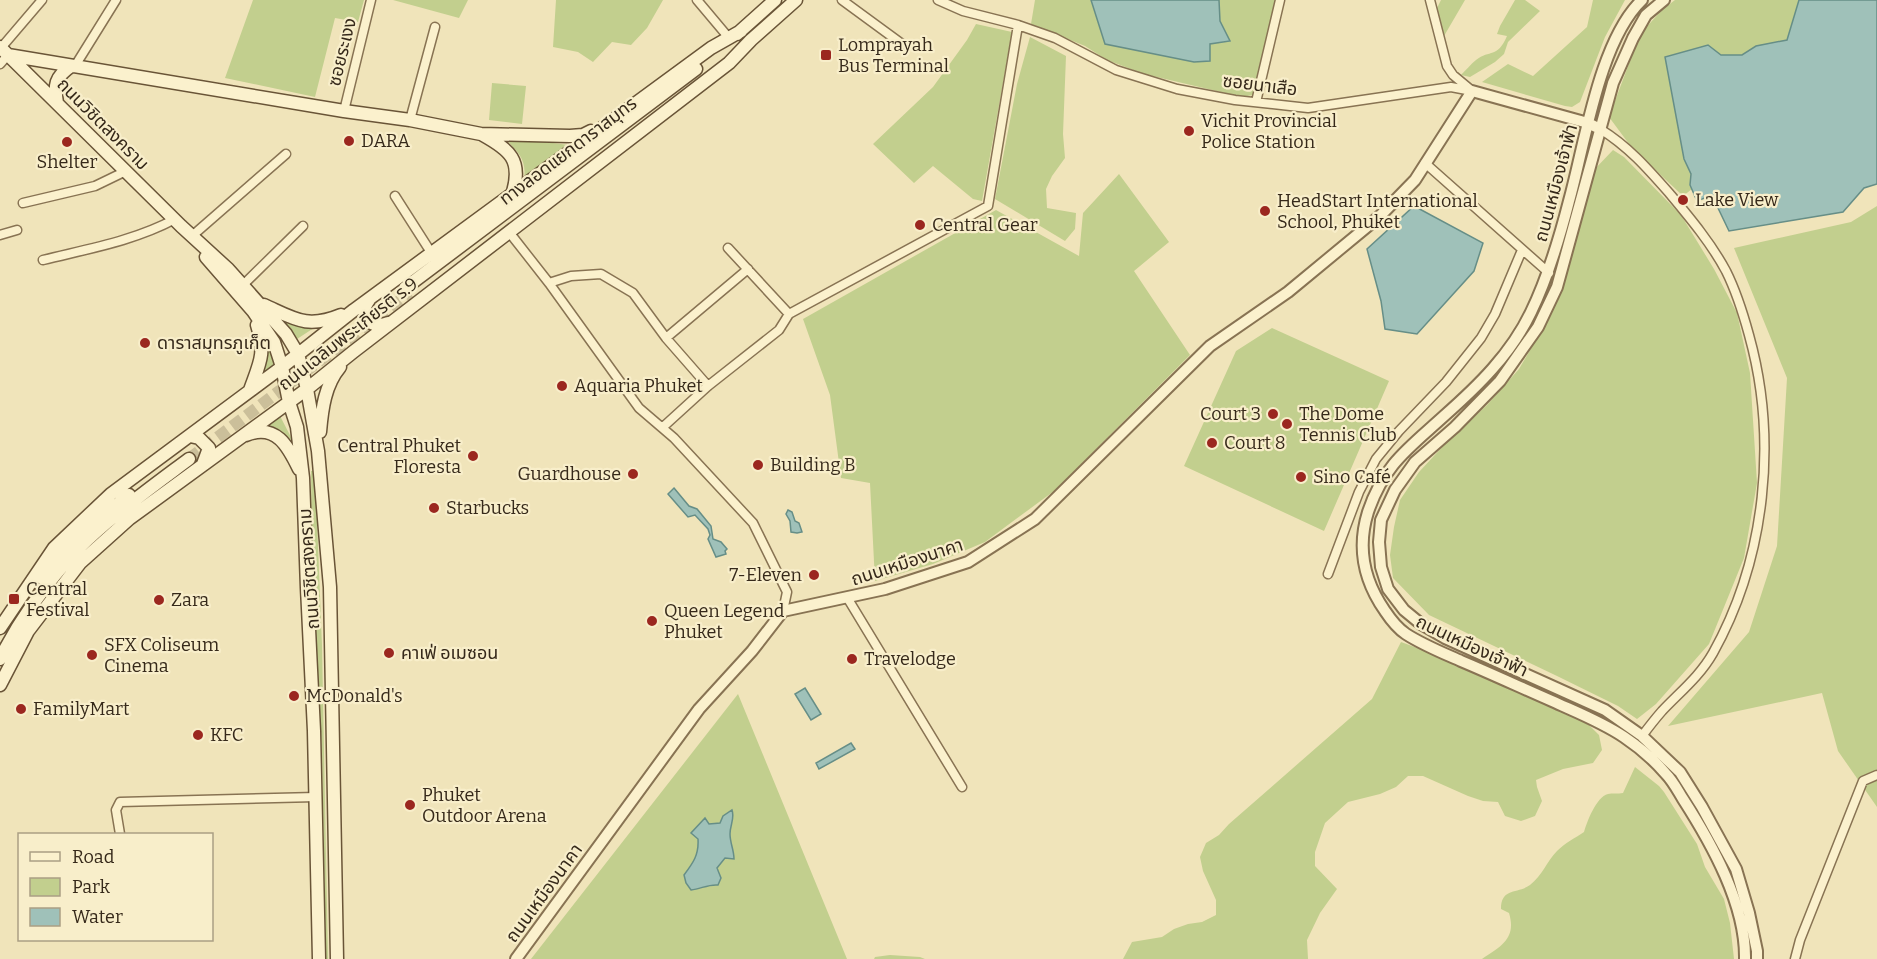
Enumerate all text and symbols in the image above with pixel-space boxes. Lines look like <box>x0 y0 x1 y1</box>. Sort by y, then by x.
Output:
street label: ซอยระเงง <box>323 15 361 89</box>
place label: Lomprayah Bus Terminal <box>838 34 949 77</box>
marker: Lomprayah Bus Terminal <box>819 48 833 62</box>
street label: ซอยนาเสือ <box>1221 70 1299 100</box>
street label: ถนนวิชิตสงคราม <box>52 73 154 175</box>
street label: ทางลอดแยกดาราสมุทร <box>495 92 641 210</box>
place label: Vichit Provincial Police Station <box>1201 110 1337 153</box>
street label: ถนนเหมืองเจ้าฟ้า <box>1530 122 1582 244</box>
marker: Vichit Provincial Police Station <box>1182 124 1196 138</box>
place label: DARA <box>361 130 410 152</box>
marker: DARA <box>342 134 356 148</box>
marker: Shelter <box>60 135 74 149</box>
place label: Shelter <box>36 151 98 173</box>
place label: Lake View <box>1695 189 1779 211</box>
place label: HeadStart International School, Phuket <box>1277 190 1478 233</box>
marker: Lake View <box>1676 193 1690 207</box>
marker: HeadStart International School, Phuket <box>1258 204 1272 218</box>
place label: Central Gear <box>932 214 1038 236</box>
marker: Central Gear <box>913 218 927 232</box>
street label: ถนนเฉลิมพระเกียรติ ร.9 <box>274 273 422 395</box>
place label: ดาราสมุทรภูเก็ต <box>157 332 271 355</box>
marker: ดาราสมุทรภูเก็ต <box>138 336 152 350</box>
place label: Aquaria Phuket <box>574 375 703 397</box>
marker: Aquaria Phuket <box>555 379 569 393</box>
place label: Court 3 <box>1200 403 1261 425</box>
place label: The Dome Tennis Club <box>1299 403 1397 446</box>
marker: Court 3 <box>1266 407 1280 421</box>
marker: The Dome Tennis Club <box>1280 417 1294 431</box>
place label: Court 8 <box>1224 432 1286 454</box>
place label: Central Phuket Floresta <box>337 435 461 478</box>
marker: Court 8 <box>1205 436 1219 450</box>
marker: Central Phuket Floresta <box>466 449 480 463</box>
place label: Building B <box>770 454 856 476</box>
marker: Building B <box>751 458 765 472</box>
place label: Guardhouse <box>518 463 621 485</box>
place label: Sino Café <box>1313 466 1391 488</box>
marker: Guardhouse <box>626 467 640 481</box>
marker: Sino Café <box>1294 470 1308 484</box>
place label: Starbucks <box>446 497 529 519</box>
marker: Starbucks <box>427 501 441 515</box>
street label: ถนนวิชิตสงคราม <box>294 508 324 630</box>
street label: ถนนเหมืองนาคา <box>848 534 966 590</box>
place label: 7-Eleven <box>729 564 803 586</box>
marker: 7-Eleven <box>807 568 821 582</box>
place label: Central Festival <box>26 578 89 621</box>
place label: Zara <box>171 589 209 611</box>
marker: Central Festival <box>7 592 21 606</box>
marker: Zara <box>152 593 166 607</box>
place label: Queen Legend Phuket <box>664 600 785 643</box>
street label: ถนนเหมืองเจ้าฟ้า <box>1412 610 1532 682</box>
marker: Queen Legend Phuket <box>645 614 659 628</box>
place label: SFX Coliseum Cinema <box>104 634 219 677</box>
place label: คาเฟ่ อเมซอน <box>401 642 498 664</box>
marker: คาเฟ่ อเมซอน <box>382 646 396 660</box>
marker: SFX Coliseum Cinema <box>85 648 99 662</box>
place label: Travelodge <box>864 648 956 670</box>
marker: Travelodge <box>845 652 859 666</box>
place label: McDonald's <box>306 685 403 707</box>
marker: McDonald's <box>287 689 301 703</box>
place label: FamilyMart <box>33 698 130 720</box>
marker: FamilyMart <box>14 702 28 716</box>
place label: KFC <box>210 724 243 746</box>
marker: KFC <box>191 728 205 742</box>
place label: Phuket Outdoor Arena <box>422 784 547 827</box>
marker: Phuket Outdoor Arena <box>403 798 417 812</box>
legend <box>18 833 213 941</box>
street label: ถนนเหมืองนาคา <box>501 839 587 947</box>
text: Road <box>72 846 115 868</box>
text: Park <box>72 876 111 898</box>
text: Water <box>72 906 123 928</box>

